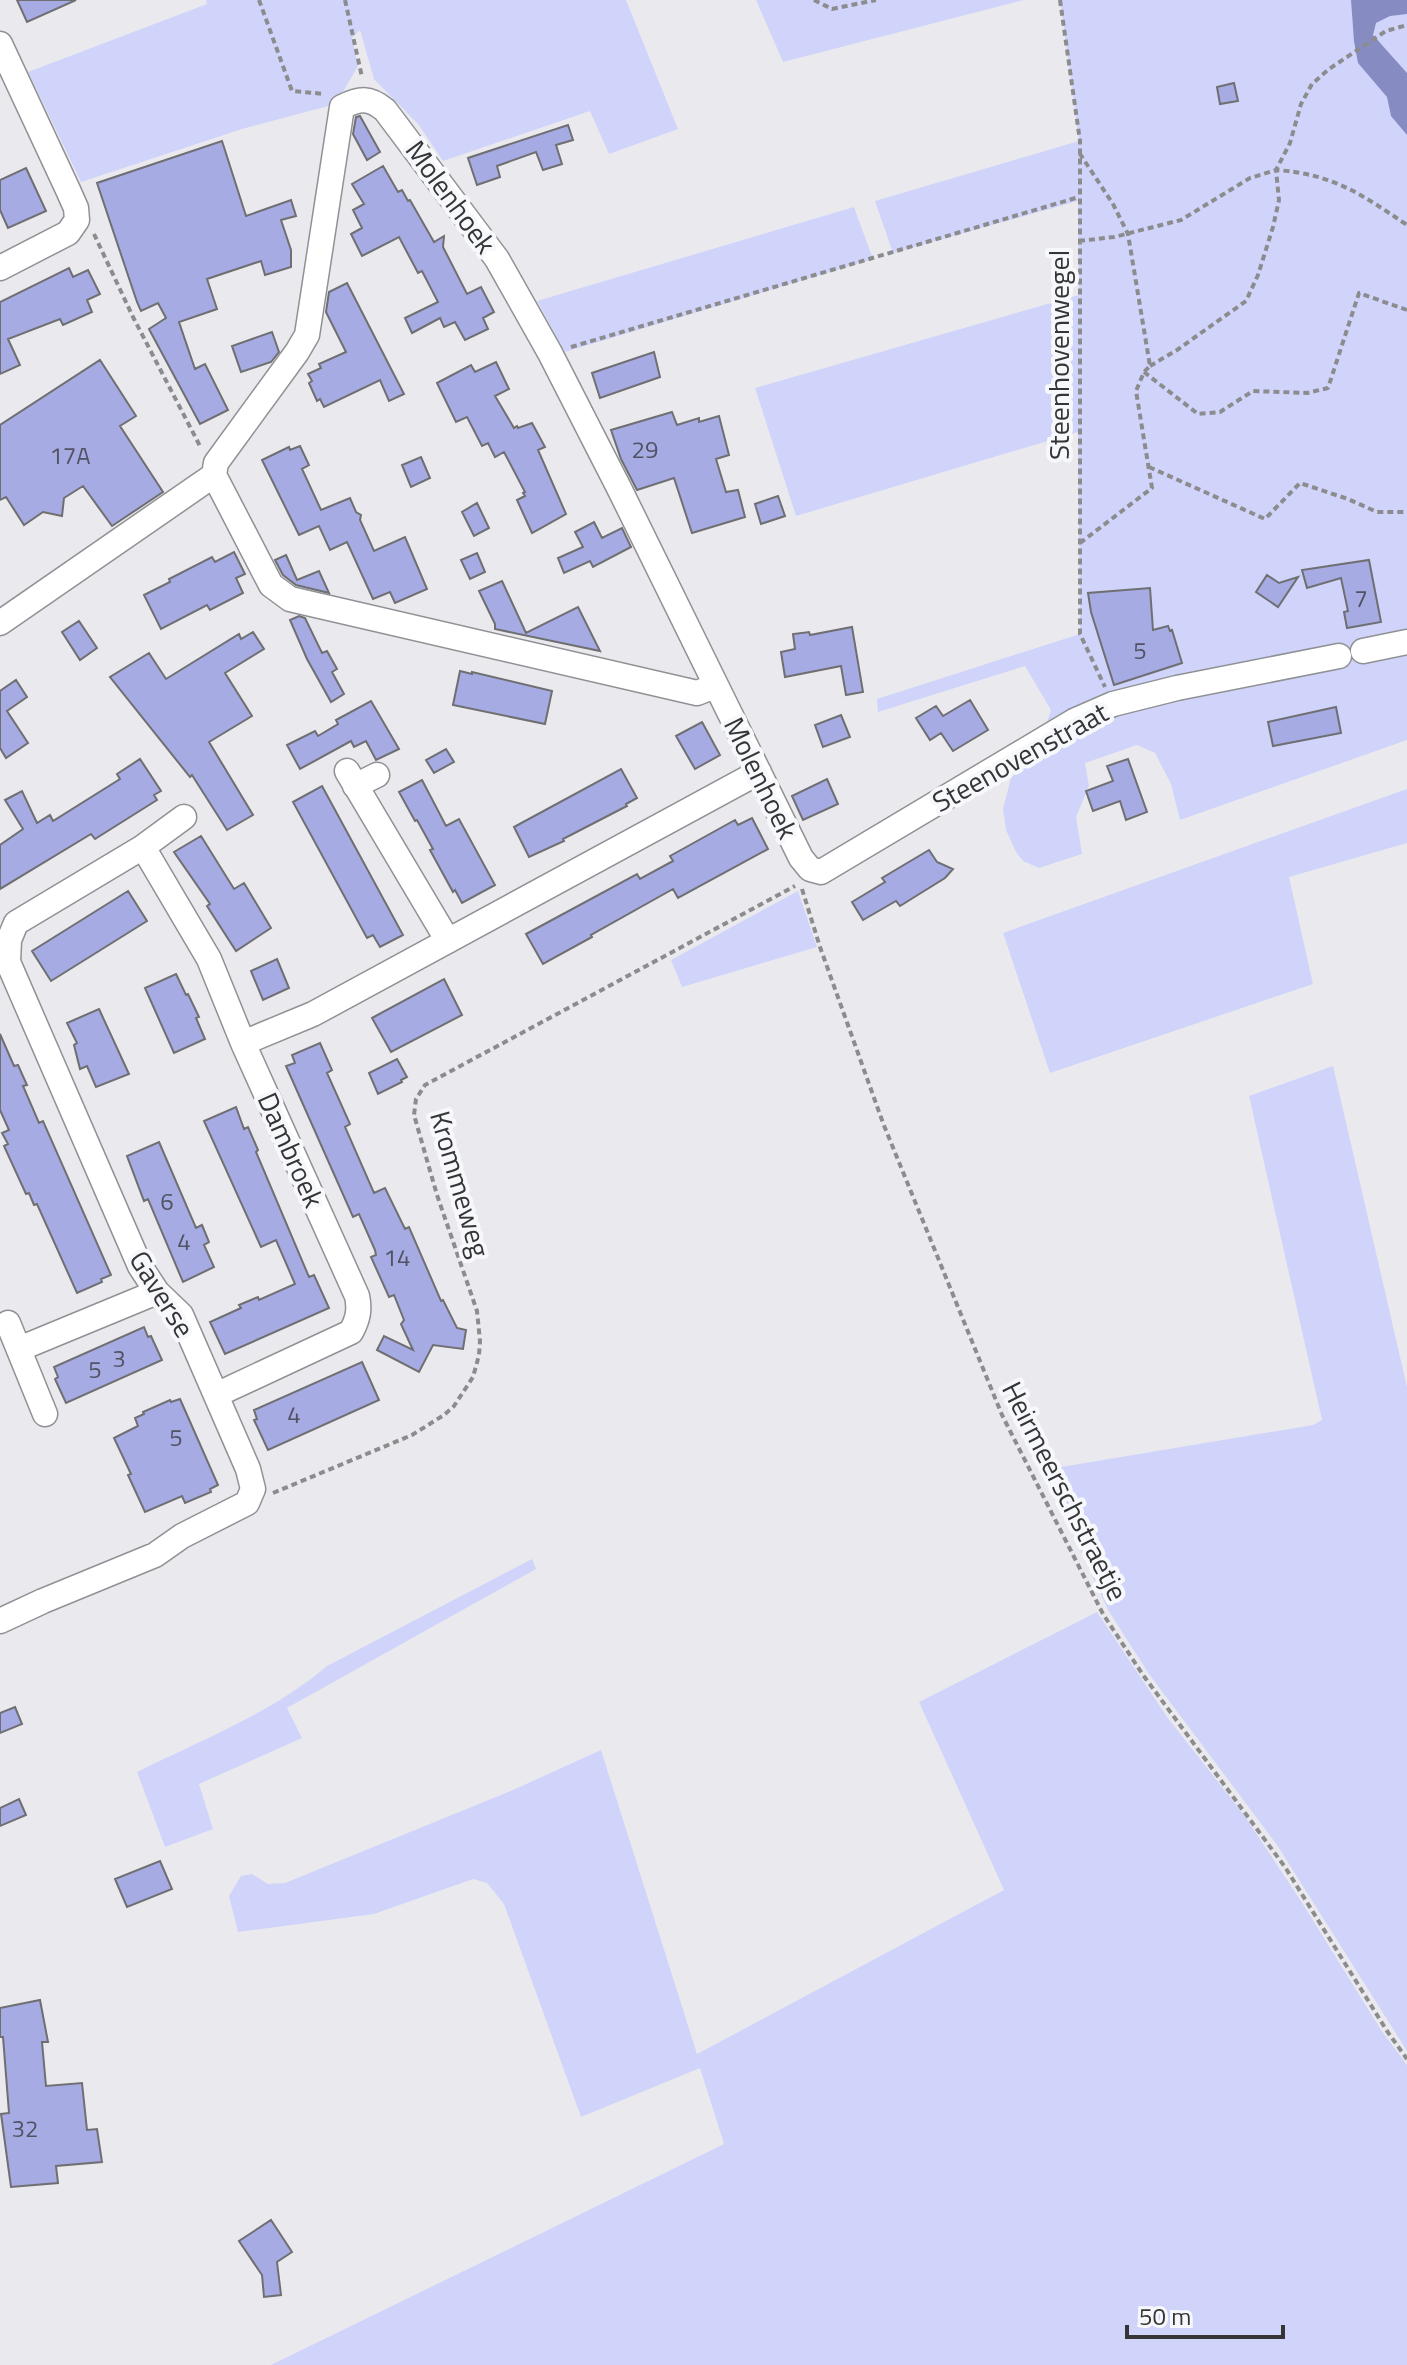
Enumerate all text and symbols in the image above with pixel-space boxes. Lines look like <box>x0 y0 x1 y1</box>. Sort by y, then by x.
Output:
street label: Molenhoek <box>395 131 507 262</box>
street label: Steenhovenwegel <box>1037 250 1080 460</box>
house number: 29 <box>632 431 658 467</box>
house number: 17A <box>49 437 91 473</box>
house number: 7 <box>1354 580 1368 616</box>
house number: 5 <box>1133 632 1147 668</box>
street label: Steenovenstraat <box>924 690 1116 823</box>
street label: Molenhoek <box>713 709 810 846</box>
street label: Dambroek <box>247 1085 336 1214</box>
street label: Krommeweg <box>419 1106 502 1262</box>
house number: 6 <box>160 1183 174 1219</box>
house number: 4 <box>177 1223 191 1259</box>
house number: 14 <box>384 1239 410 1275</box>
street label: Gaverse <box>119 1242 206 1346</box>
house number: 3 <box>112 1340 126 1376</box>
house number: 5 <box>88 1351 102 1387</box>
street label: Heirmeerschstraetje <box>992 1374 1139 1608</box>
house number: 4 <box>287 1396 301 1432</box>
house number: 5 <box>169 1419 183 1455</box>
house number: 32 <box>12 2110 38 2146</box>
scale bar <box>1127 2289 1283 2339</box>
text: 50 m <box>1139 2298 1191 2334</box>

